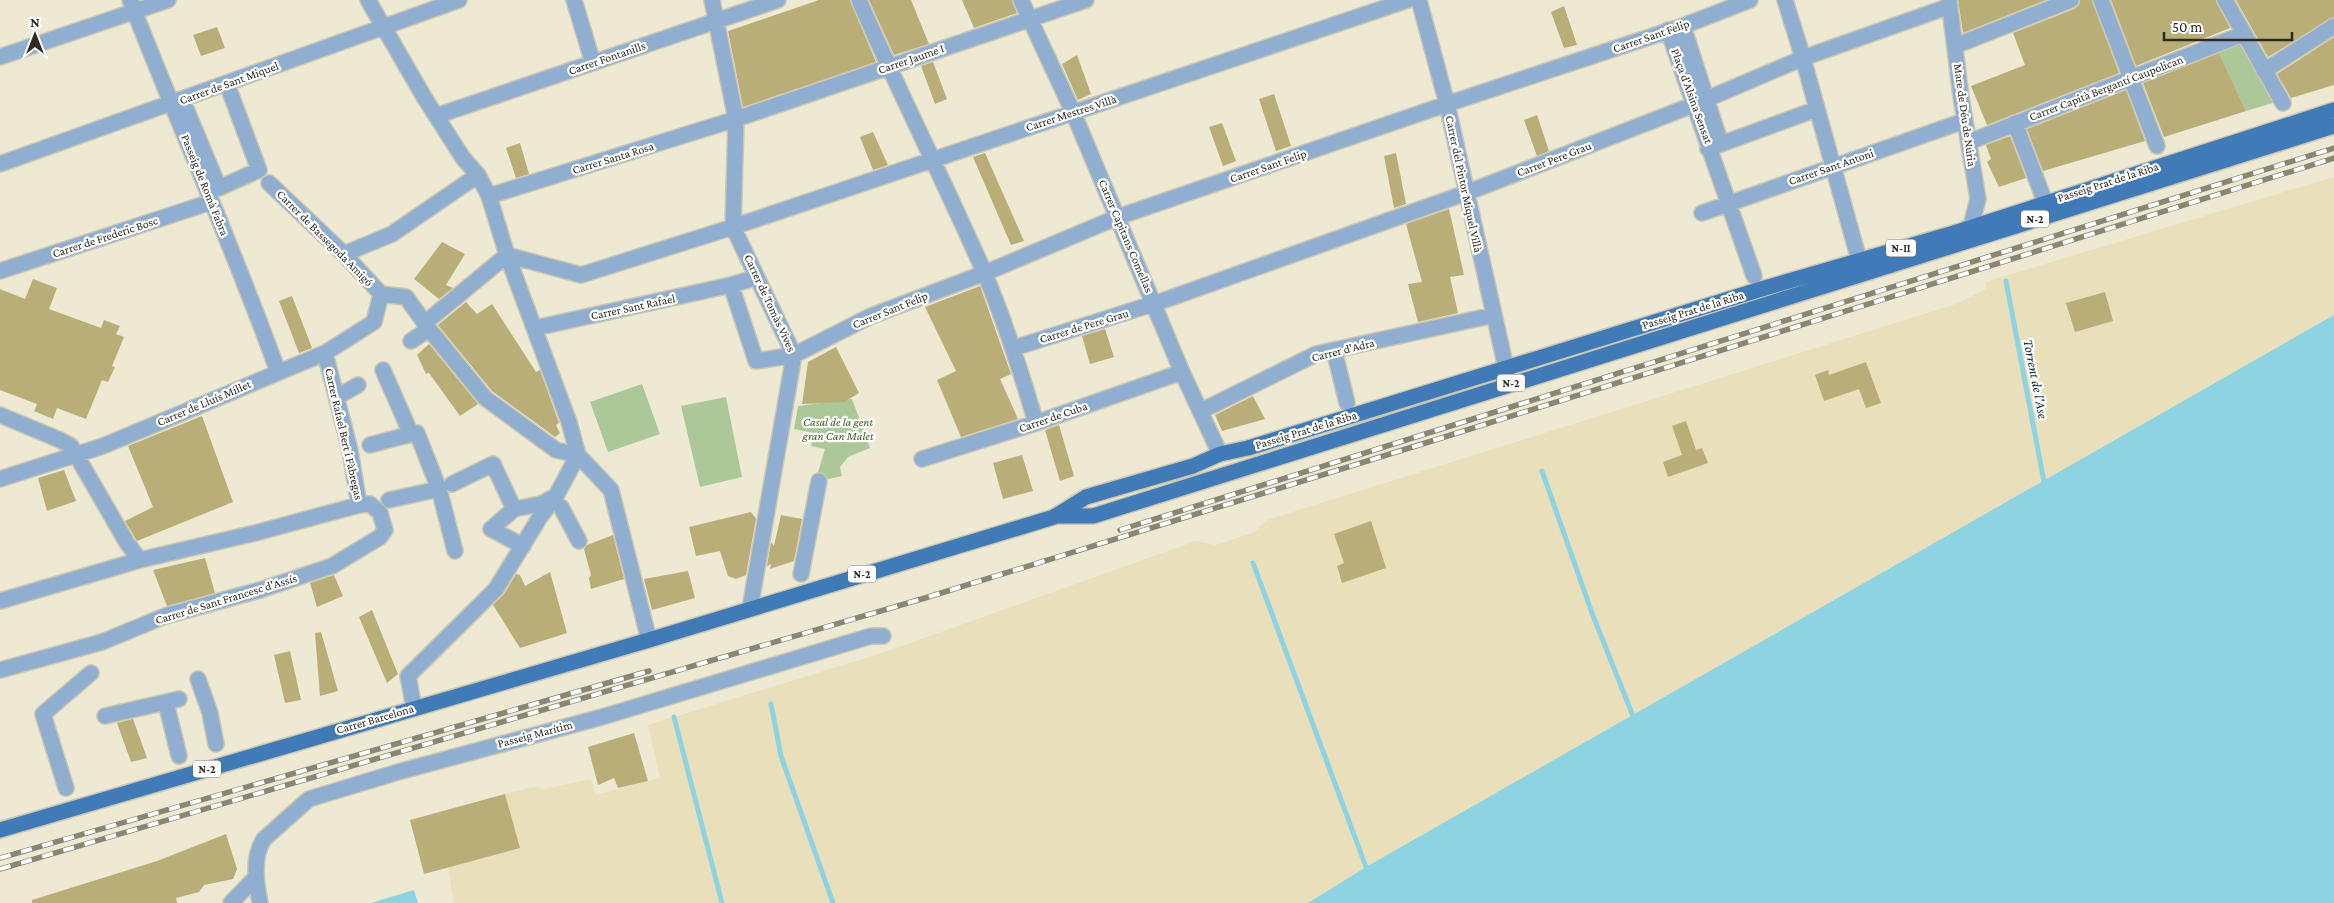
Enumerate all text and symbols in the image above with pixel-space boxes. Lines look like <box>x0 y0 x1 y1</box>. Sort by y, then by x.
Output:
north arrow <box>10 10 60 60</box>
scale bar <box>2164 10 2292 42</box>
text: N <box>30 14 40 30</box>
street label: Carrer Sant Felip <box>1611 16 1691 56</box>
text: 50 m <box>2172 19 2202 35</box>
street label: Carrer Fontanills <box>567 38 648 78</box>
street label: Carrer Jaume I <box>876 41 946 77</box>
street label: Plaça d'Alsina Sensat <box>1668 47 1716 146</box>
street label: Carrer Capità Bergantí Caupolican <box>2027 52 2185 124</box>
street label: Carrer de Sant Miquel <box>178 59 280 107</box>
street label: Mare de Déu de Núria <box>1951 63 1979 168</box>
street label: Carrer Mestres Villà <box>1024 92 1119 134</box>
street label: Carrer del Pintor Miquel Villà <box>1443 114 1485 254</box>
street label: Passeig de Romà Fabra <box>178 132 232 238</box>
street label: Carrer Pere Grau <box>1515 138 1594 180</box>
street label: Carrer Santa Rosa <box>570 139 656 177</box>
street label: Carrer Sant Felip <box>1228 146 1308 186</box>
street label: Carrer Sant Antoni <box>1787 146 1875 188</box>
street label: Passeig Prat de la Riba <box>2056 159 2161 205</box>
street label: Carrer Capitans Comellas <box>1096 177 1156 295</box>
street label: Carrer de Bassegoda Amigó <box>274 187 376 289</box>
road number: N-2 <box>2021 210 2049 228</box>
street label: Carrer de Frederic Bosc <box>51 213 160 261</box>
road number: N-II <box>1886 240 1916 256</box>
street label: Carrer de Tomàs Vives <box>741 252 799 354</box>
street label: Passeig Prat de la Riba <box>1641 288 1746 332</box>
street label: Carrer Sant Felip <box>850 289 930 331</box>
street label: Carrer Sant Rafael <box>589 291 677 323</box>
street label: Carrer de Pere Grau <box>1038 306 1131 346</box>
street label: Carrer d'Adra <box>1310 335 1376 365</box>
water label: Torrent de l'Ase <box>2020 338 2052 421</box>
street label: Carrer Rafael Bert i Fàbregas <box>322 367 366 502</box>
road number: N-2 <box>1497 374 1525 392</box>
street label: Carrer de Lluís Millet <box>155 376 254 429</box>
street label: Carrer de Cuba <box>1017 399 1090 435</box>
street label: Passeig Prat de la Riba <box>1254 408 1359 452</box>
park label: Casal de la gent gran Can Malet <box>802 415 874 443</box>
road number: N-2 <box>848 566 876 582</box>
street label: Carrer de Sant Francesc d'Assís <box>153 571 299 627</box>
street label: Carrer Barcelona <box>335 701 416 737</box>
street label: Passeig Marítim <box>496 717 574 751</box>
road number: N-2 <box>193 761 221 778</box>

